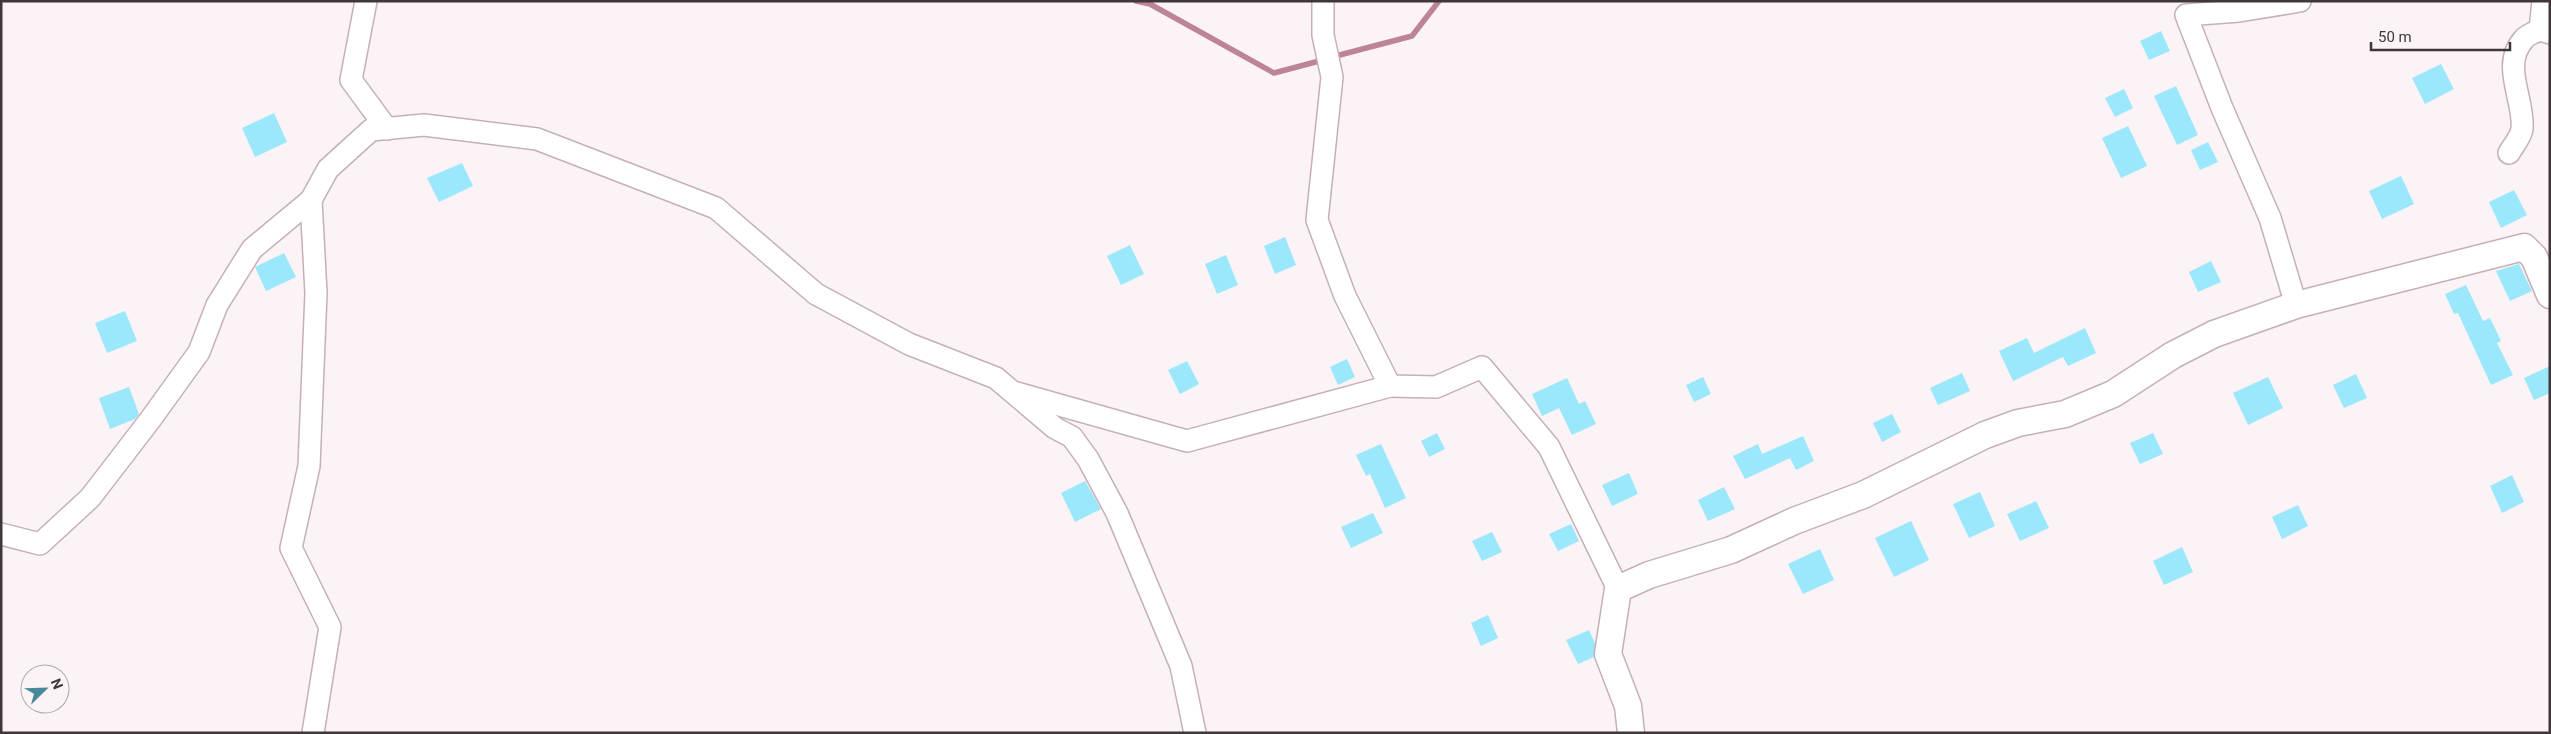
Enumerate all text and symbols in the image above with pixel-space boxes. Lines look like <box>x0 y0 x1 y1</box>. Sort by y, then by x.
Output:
scale bar <box>2371 20 2510 52</box>
text: 50 m <box>2378 28 2412 46</box>
north arrow <box>20 664 70 714</box>
text: N <box>48 676 66 692</box>

